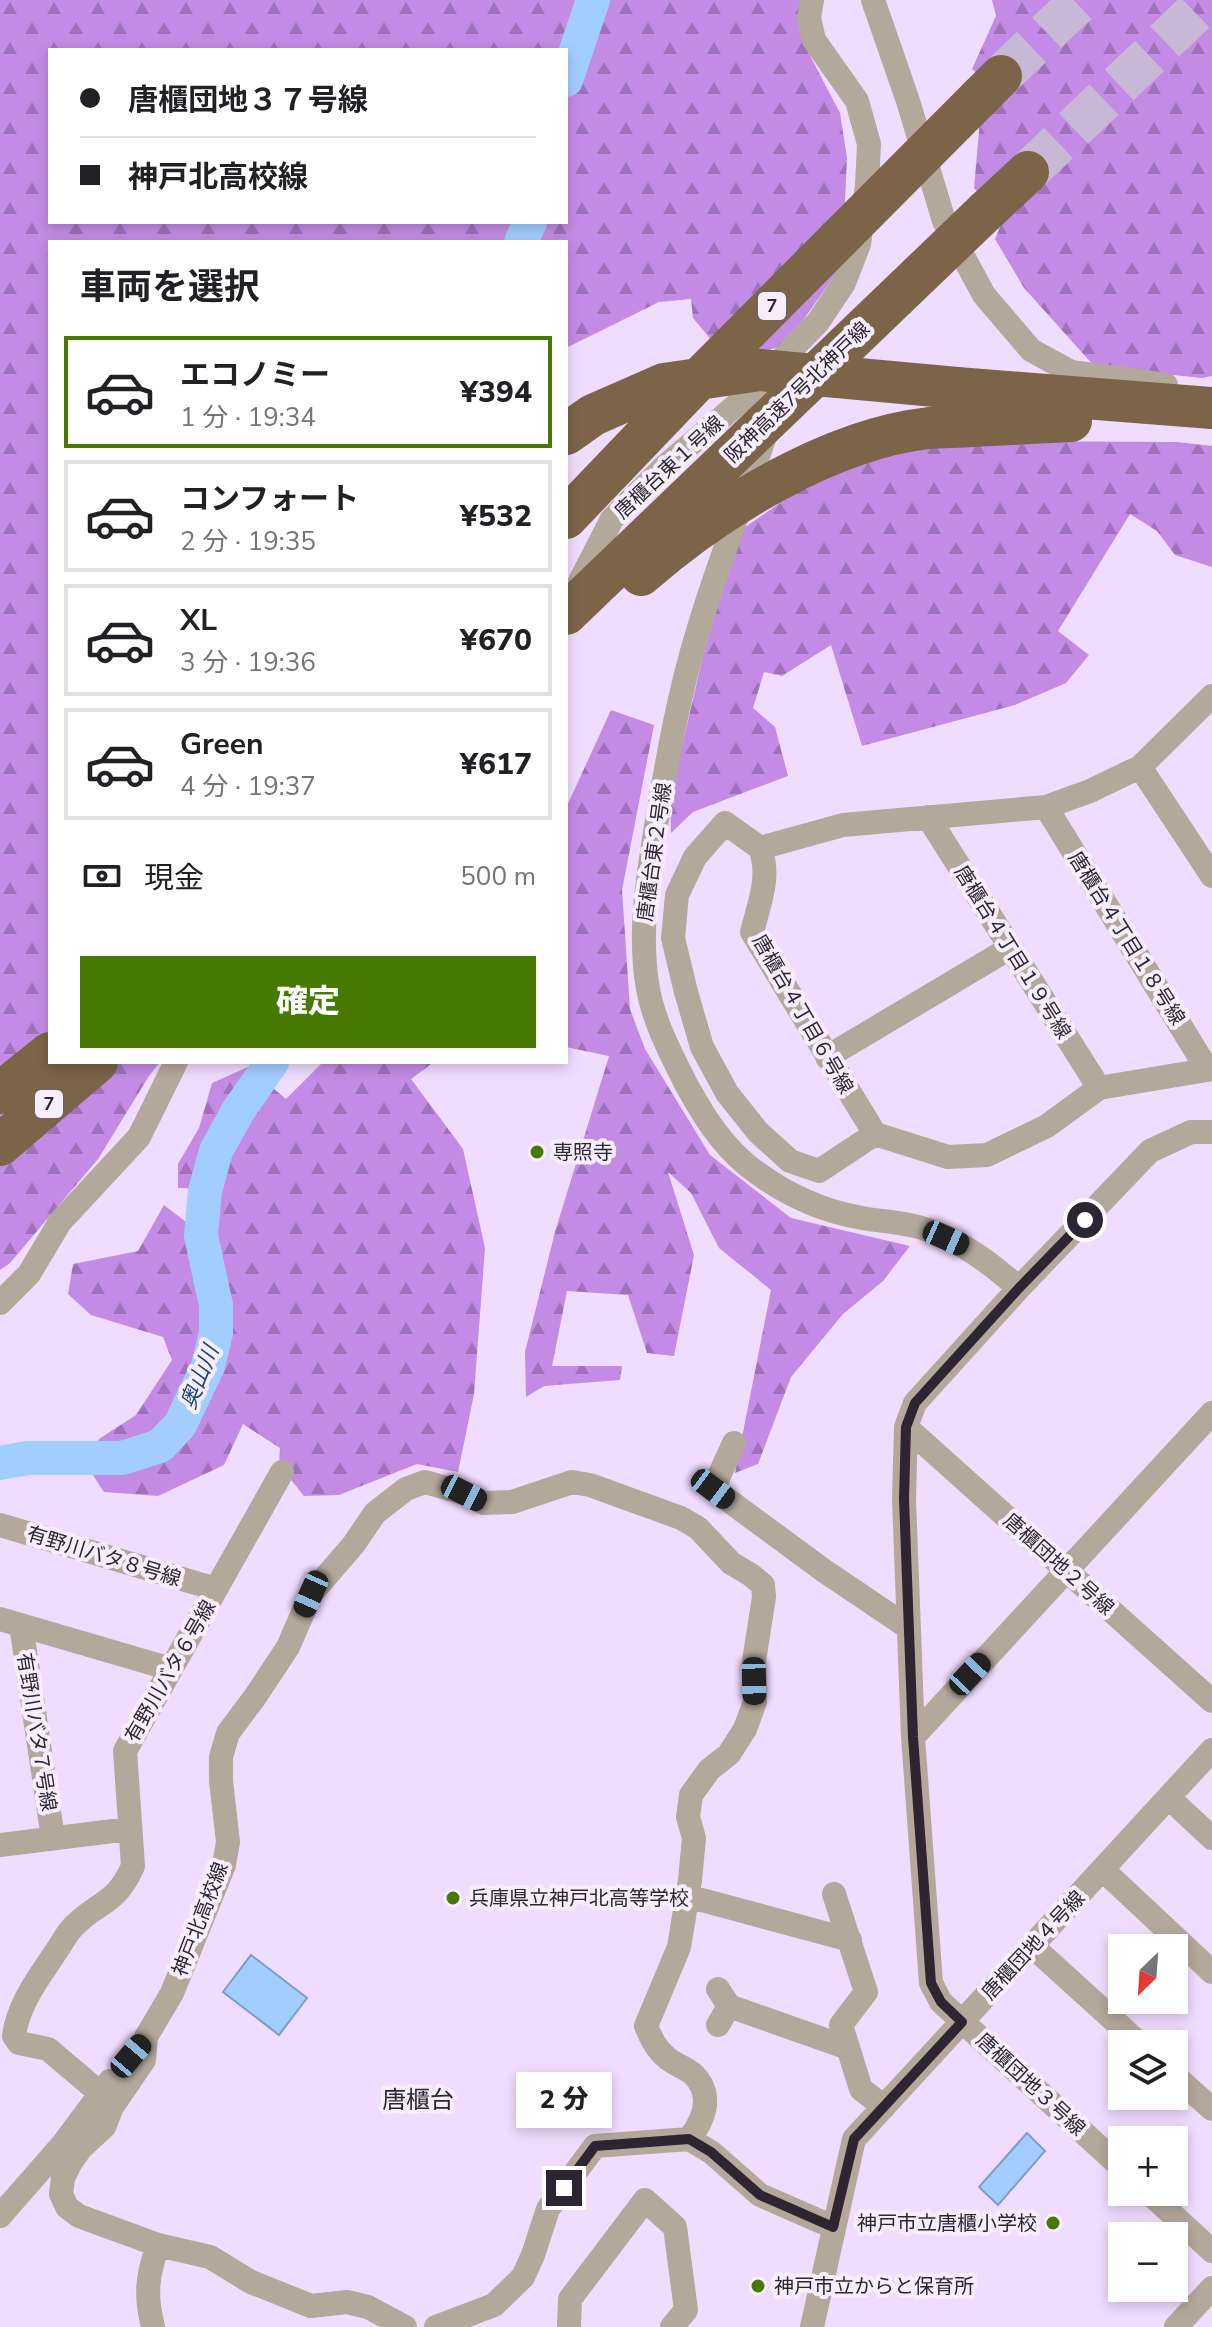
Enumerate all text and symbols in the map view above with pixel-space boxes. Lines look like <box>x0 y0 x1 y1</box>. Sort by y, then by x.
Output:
text: 唐櫃団地３７号線 <box>128 80 368 121</box>
text: 神戸北高校線 <box>128 157 308 198</box>
text: 車両を選択 <box>80 263 260 312</box>
road number: 7 <box>758 292 786 320</box>
street label: 阪神高速7号北神戸線 <box>719 316 876 469</box>
text: エコノミー <box>180 355 330 396</box>
icon: car <box>84 356 156 428</box>
text: ¥394 <box>460 372 532 413</box>
text: 1 分 · 19:34 <box>180 400 316 435</box>
street label: 唐櫃台東１号線 <box>609 410 730 525</box>
text: コンフォート <box>180 479 359 520</box>
icon: car <box>84 480 156 552</box>
text: ¥532 <box>460 496 532 537</box>
text: 2 分 · 19:35 <box>180 524 316 559</box>
text: XL <box>180 600 217 641</box>
icon: car <box>84 604 156 676</box>
text: ¥670 <box>460 620 532 661</box>
text: 3 分 · 19:36 <box>180 645 316 680</box>
text: Green <box>180 724 264 765</box>
icon: car <box>84 728 156 800</box>
text: ¥617 <box>460 744 532 785</box>
text: 4 分 · 19:37 <box>180 769 316 804</box>
street label: 唐櫃台東２号線 <box>631 781 678 923</box>
street label: 唐櫃台４丁目１８号線 <box>1062 846 1191 1030</box>
icon: cash <box>80 854 124 898</box>
text: 現金 <box>144 858 204 899</box>
text: 500 m <box>460 859 536 894</box>
street label: 唐櫃台４丁目１９号線 <box>948 860 1077 1044</box>
street label: 唐櫃台４丁目６号線 <box>746 930 859 1099</box>
button: 確定 <box>80 956 536 1048</box>
road number: 7 <box>35 1090 63 1118</box>
place label: 専照寺 <box>553 1139 613 1166</box>
marker: 専照寺 <box>528 1143 546 1161</box>
route start <box>1067 1202 1103 1238</box>
car <box>919 1217 973 1259</box>
water label: 奥山川 <box>174 1339 227 1414</box>
car <box>687 1465 739 1513</box>
car <box>437 1471 491 1515</box>
street label: 唐櫃団地２号線 <box>998 1507 1120 1621</box>
street label: 有野川バタ８号線 <box>23 1520 184 1593</box>
car <box>290 1567 332 1621</box>
street label: 有野川バタ６号線 <box>119 1595 222 1747</box>
car <box>945 1648 995 1700</box>
street label: 有野川バタ７号線 <box>11 1651 62 1813</box>
car <box>742 1657 766 1705</box>
street label: 神戸北高校線 <box>166 1858 235 1980</box>
place label: 兵庫県立神戸北高等学校 <box>469 1885 689 1912</box>
street label: 唐櫃団地４号線 <box>976 1885 1091 2006</box>
marker: 兵庫県立神戸北高等学校 <box>444 1889 462 1907</box>
north arrow <box>1108 1934 1188 2014</box>
map controls <box>1108 1934 1188 2302</box>
street label: 唐櫃団地３号線 <box>970 2027 1091 2142</box>
car <box>106 2030 156 2082</box>
button: layers <box>1108 2030 1188 2110</box>
callout: 2 分 <box>516 2072 612 2128</box>
text: 2 分 <box>540 2082 588 2117</box>
district label: 唐櫃台 <box>382 2084 454 2116</box>
button: + <box>1108 2126 1188 2206</box>
route end <box>546 2170 582 2206</box>
place label: 神戸市立唐櫃小学校 <box>857 2210 1037 2237</box>
marker: 神戸市立唐櫃小学校 <box>1044 2214 1062 2232</box>
button: − <box>1108 2222 1188 2302</box>
place label: 神戸市立からと保育所 <box>774 2273 974 2300</box>
marker: 神戸市立からと保育所 <box>749 2277 767 2295</box>

